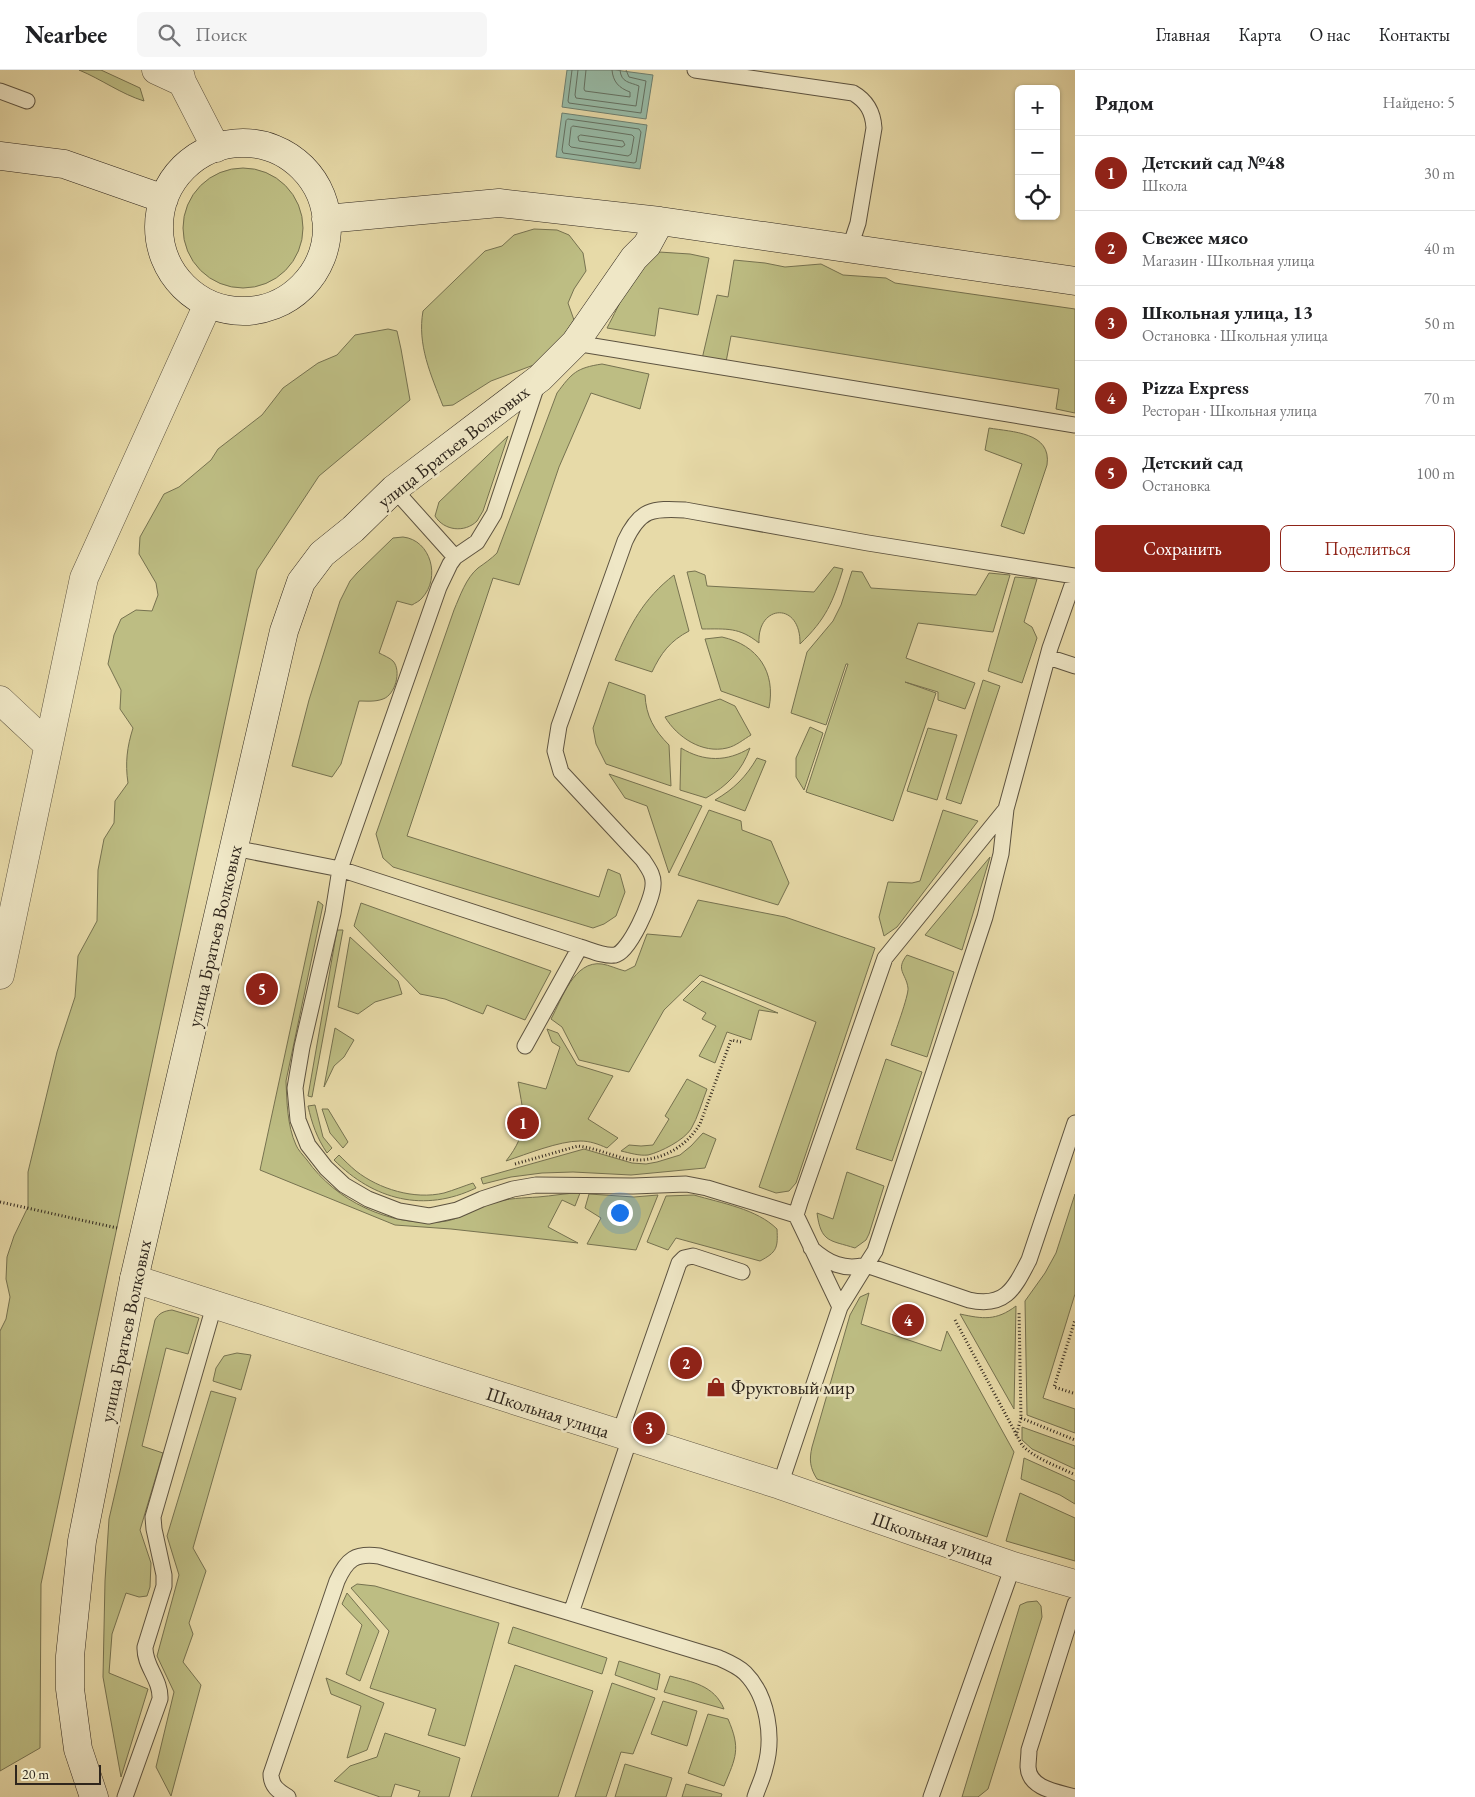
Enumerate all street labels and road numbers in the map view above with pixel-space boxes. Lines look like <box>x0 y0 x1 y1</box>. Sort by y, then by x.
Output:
street label: улица Братьев Волковых <box>372 379 535 514</box>
street label: улица Братьев Волковых <box>181 842 248 1030</box>
street label: улица Братьев Волковых <box>94 1237 157 1425</box>
street label: Школьная улица <box>483 1381 613 1444</box>
street label: Школьная улица <box>868 1506 998 1571</box>

